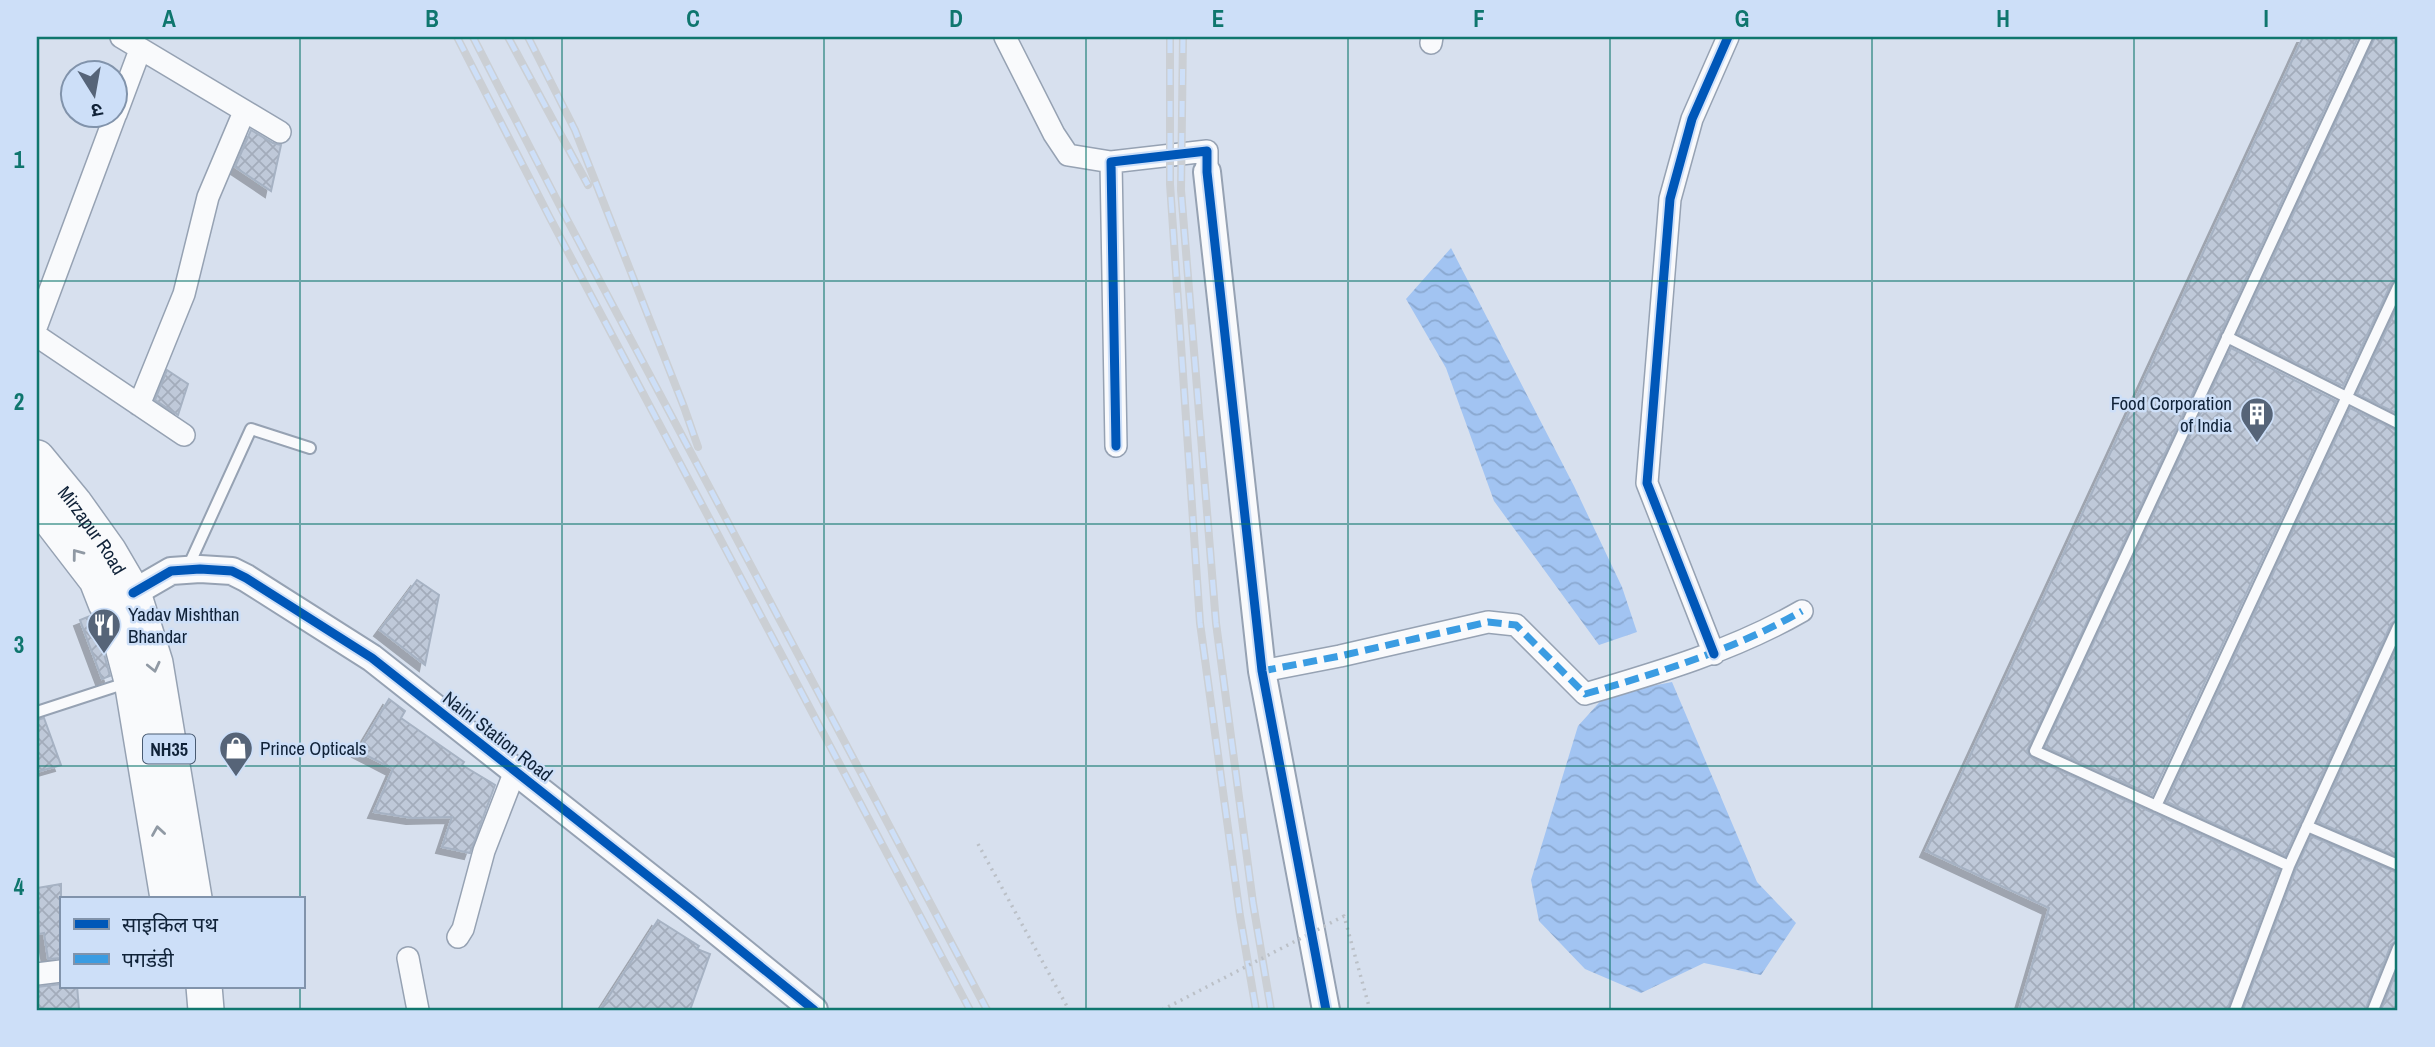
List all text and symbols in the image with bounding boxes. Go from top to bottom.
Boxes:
text: A [162,3,176,34]
text: B [425,3,439,34]
text: C [686,3,700,34]
text: D [949,3,963,34]
text: E [1212,3,1224,34]
text: F [1473,3,1485,34]
text: G [1735,3,1749,34]
text: H [1996,3,2010,34]
text: I [2263,3,2269,34]
north arrow [60,60,130,130]
text: उ [88,97,105,125]
text: 1 [14,144,25,175]
text: 2 [14,386,24,417]
place label: Food Corporation of India [2111,390,2232,438]
building icon: Food Corporation of India [2238,395,2276,444]
street label: Mirzapur Road [52,480,132,579]
one-way arrow [72,549,85,562]
place label: Yadav Mishthan Bhandar [128,601,239,649]
restaurant icon: Yadav Mishthan Bhandar [85,606,123,655]
text: 3 [14,629,24,660]
one-way arrow [146,661,161,673]
street label: Naini Station Road [438,685,558,787]
shop icon: Prince Opticals [217,729,255,778]
road number: NH35 [143,734,195,764]
place label: Prince Opticals [260,735,367,761]
one-way arrow [151,825,166,837]
text: 4 [14,871,25,902]
legend [60,897,304,988]
text: साइकिल पथ [122,910,218,939]
text: पगडंडी [122,945,174,974]

